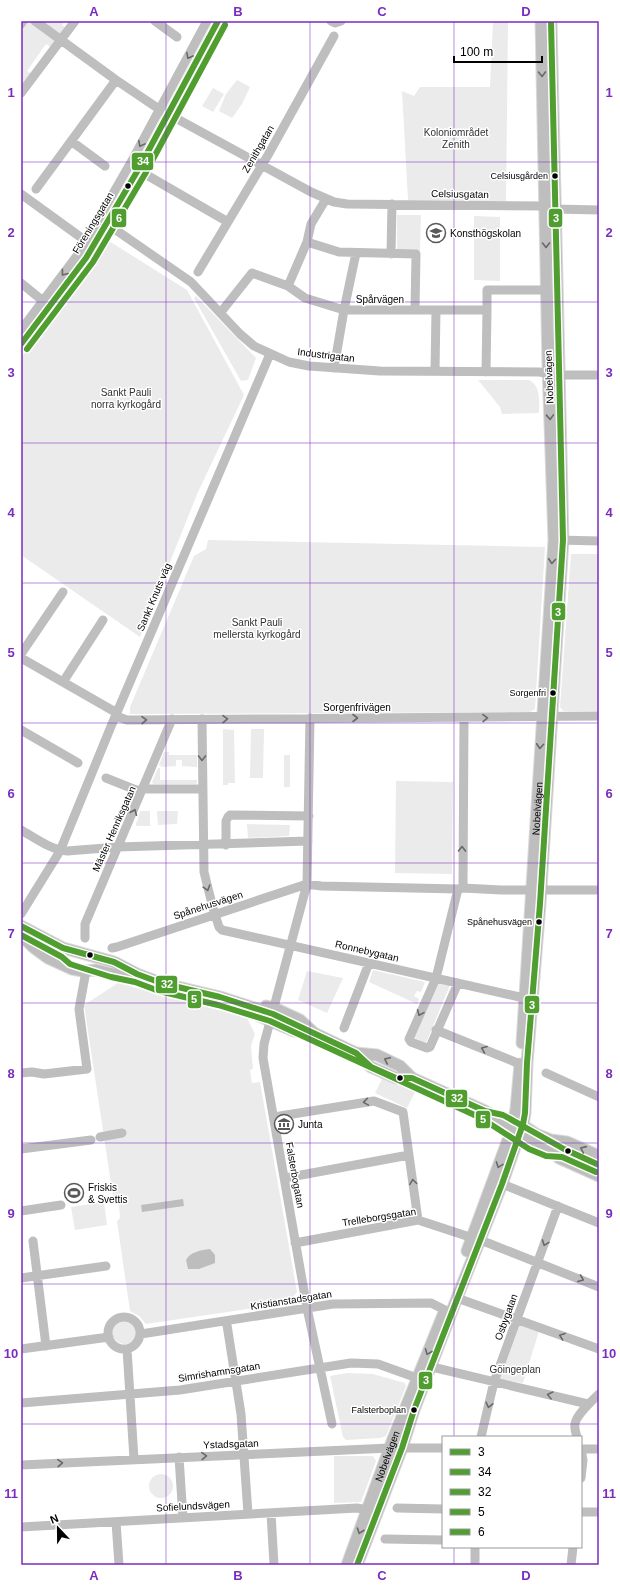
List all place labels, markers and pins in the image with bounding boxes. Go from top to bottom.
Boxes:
place label: Celsiusgården [490,171,548,181]
marker: Celsiusgården [550,171,560,181]
unlabelled marker [123,181,133,191]
school or university icon: Konsthögskolan [425,222,447,244]
place label: Konsthögskolan [450,228,521,239]
place label: Sorgenfri [509,688,546,698]
marker: Sorgenfri [548,688,558,698]
place label: Spånehusvägen [467,917,532,927]
marker: Spånehusvägen [534,917,544,927]
unlabelled marker [85,950,95,960]
unlabelled marker [395,1073,405,1083]
museum icon: Junta [273,1113,295,1135]
place label: Junta [298,1119,323,1130]
unlabelled marker [563,1146,573,1156]
sports icon: Friskis & Svettis [63,1182,85,1204]
place label: Friskis & Svettis [88,1182,127,1205]
place label: Falsterboplan [351,1405,406,1415]
marker: Falsterboplan [409,1405,419,1415]

